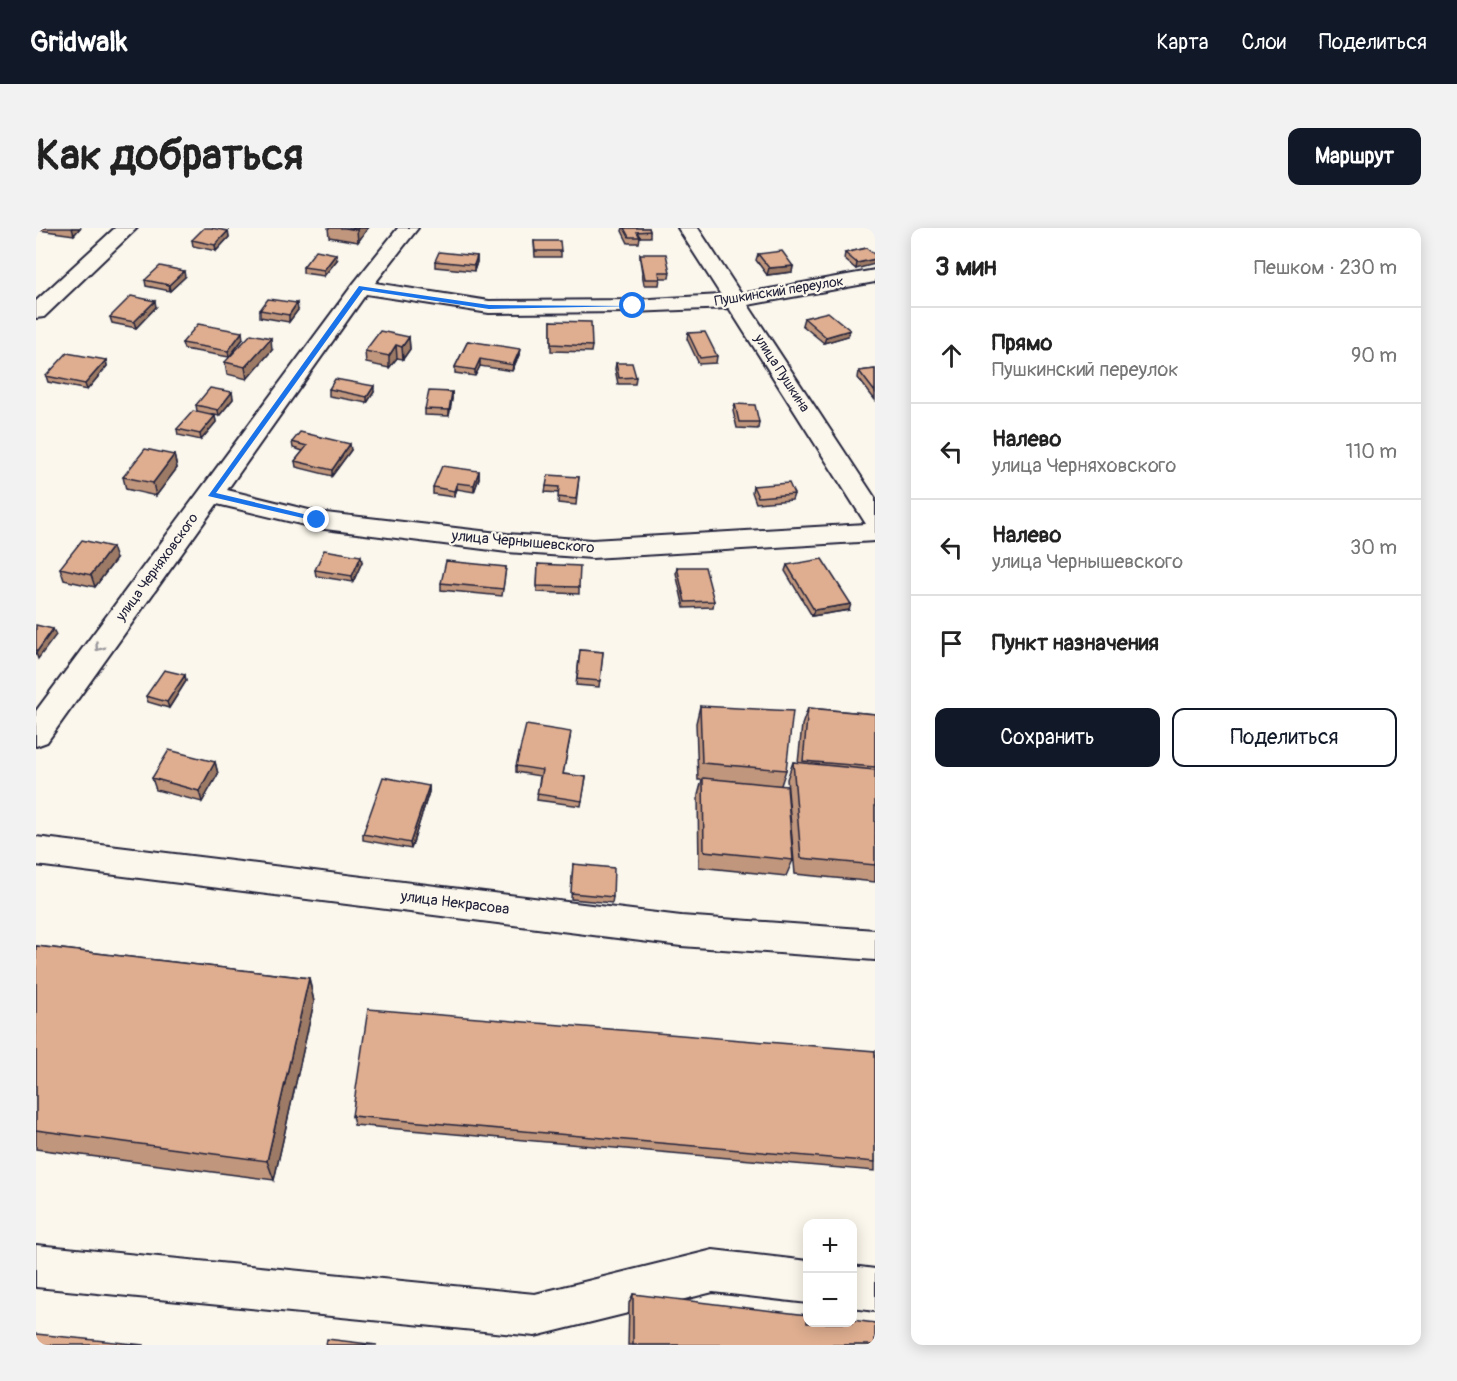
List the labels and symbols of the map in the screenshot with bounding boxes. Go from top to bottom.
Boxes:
street label: Пушкинский переулок [713,272,845,310]
route start [619,292,645,318]
street label: улица Пушкина [750,330,813,415]
route end [303,506,329,532]
street label: улица Черняховского [112,509,202,625]
street label: улица Чернышевского [450,526,595,558]
one-way arrow [96,641,107,652]
street label: улица Некрасова [399,887,510,919]

